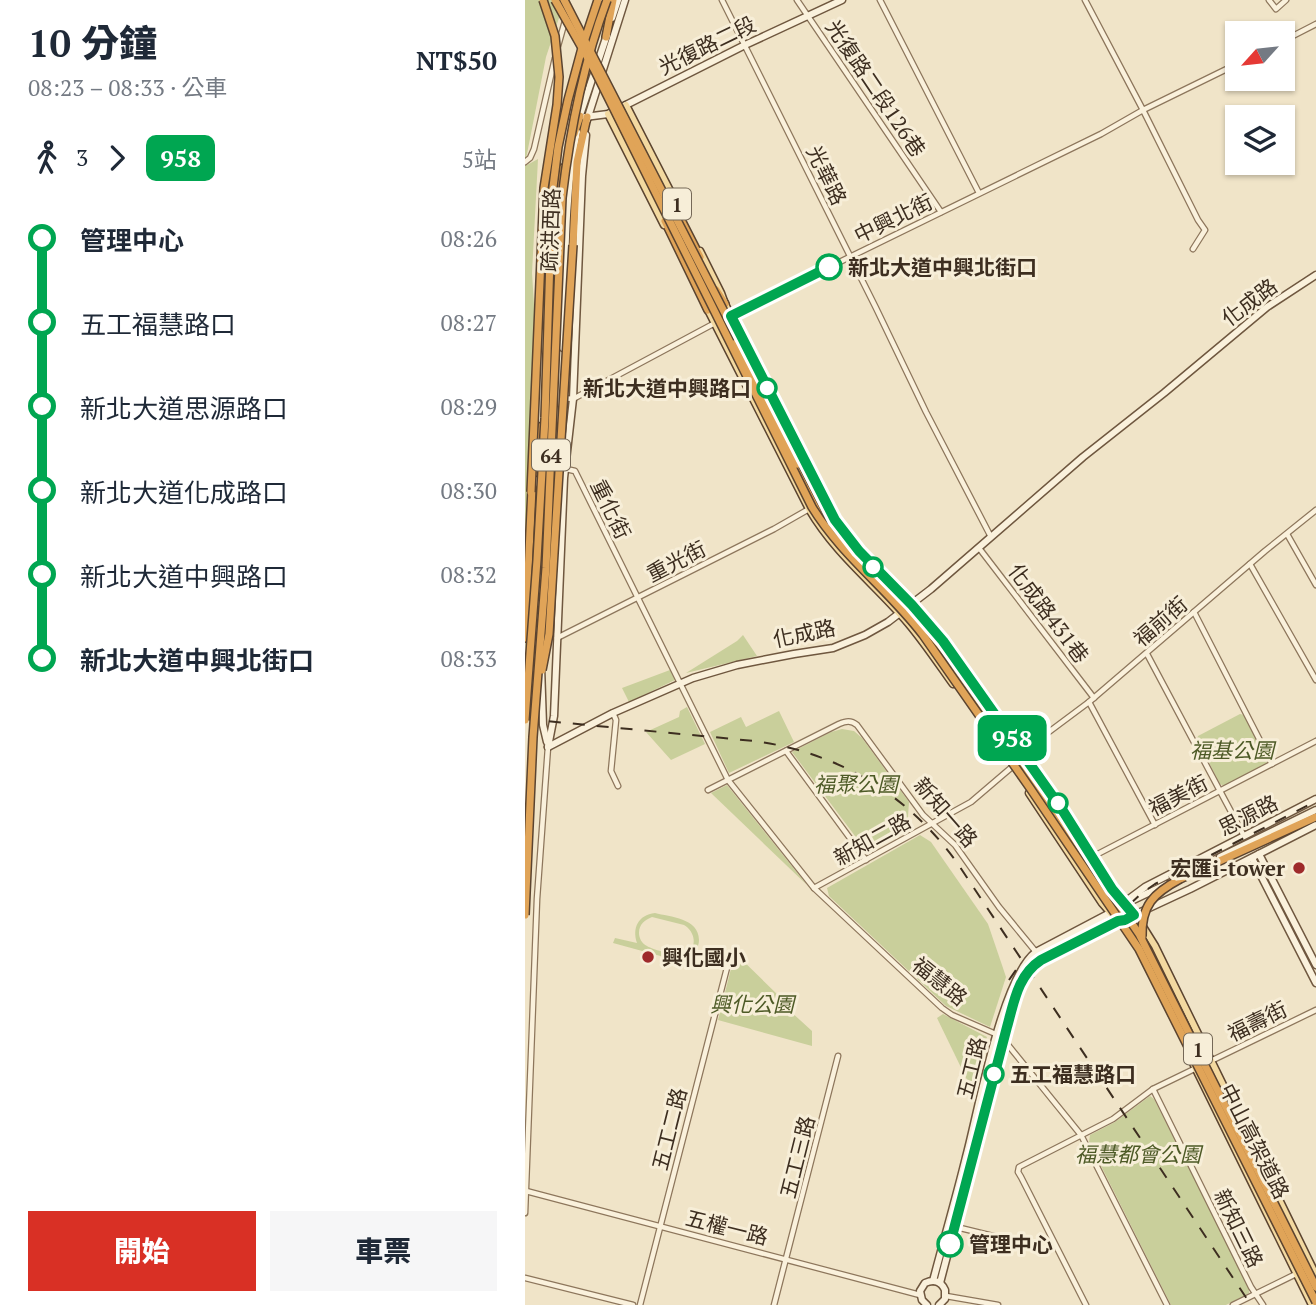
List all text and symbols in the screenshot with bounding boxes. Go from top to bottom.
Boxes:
street label: 光復路二段 [654,9,760,81]
street label: 光復路二段126巷 [820,14,932,162]
text: 10 分鐘 [28,18,157,68]
north arrow [1225,21,1295,91]
map controls [1225,21,1295,175]
text: NT$50 [416,43,497,77]
text: 08:23 – 08:33 · 公車 [28,72,228,103]
button: layers [1225,105,1295,175]
icon: walk [28,139,66,177]
icon: forward [98,139,136,177]
street label: 光華路 [801,141,853,209]
text: 3 [76,142,88,173]
text: 958 [160,142,201,174]
text: 5站 [462,144,497,175]
street label: 中興北街 [849,187,937,249]
street label: 疏洪西路 [535,188,565,272]
road number: 1 [663,188,691,220]
text: 管理中心 [80,223,184,257]
text: 08:26 [440,223,497,254]
place label: 新北大道中興北街口 [848,253,1037,281]
marker: 新北大道中興北街口 [816,254,842,280]
street label: 化成路 [1215,272,1283,332]
text: 五工福慧路口 [80,307,236,341]
text: 08:27 [440,307,497,338]
place label: 新北大道中興路口 [583,374,751,402]
marker: 新北大道中興路口 [757,378,777,398]
text: 新北大道思源路口 [80,391,288,425]
text: 08:29 [440,391,497,422]
road number: 64 [532,440,570,470]
text: 新北大道化成路口 [80,475,288,509]
text: 08:30 [440,475,497,506]
street label: 重化街 [585,475,637,543]
street label: 重光街 [642,534,710,588]
unlabelled marker [863,557,883,577]
street label: 化成路431巷 [1002,558,1096,668]
text: 新北大道中興路口 [80,559,288,593]
text: 08:32 [440,559,497,590]
street label: 福前街 [1127,590,1193,652]
street label: 化成路 [770,613,838,653]
text: 新北大道中興北街口 [80,643,314,677]
text: 08:33 [440,643,497,674]
line badge: 958 [972,715,1052,761]
text: 958 [992,722,1032,754]
park label: 福基公園 [1190,736,1277,764]
street label: 福美街 [1144,768,1212,822]
park label: 福聚公園 [814,770,901,798]
street label: 新知一路 [908,771,984,853]
street label: 思源路 [1214,788,1282,842]
unlabelled marker [1048,793,1068,813]
street label: 新知二路 [828,806,916,872]
place label: 宏匯i-tower [1170,854,1285,882]
marker: 宏匯i-tower [1291,860,1307,876]
place label: 興化國小 [662,943,746,971]
marker: 興化國小 [640,949,656,965]
street label: 福慧路 [907,950,973,1012]
park label: 興化公園 [710,990,797,1018]
street label: 福壽街 [1223,995,1291,1047]
street label: 五工路 [950,1034,992,1102]
road number: 1 [1184,1034,1212,1064]
place label: 五工福慧路口 [1010,1060,1136,1088]
marker: 五工福慧路口 [984,1064,1004,1084]
street label: 中山高架道路 [1214,1079,1296,1203]
street label: 五工二路 [645,1085,693,1173]
street label: 五工三路 [773,1113,821,1201]
park label: 福慧都會公園 [1075,1140,1204,1168]
street label: 新知三路 [1208,1184,1270,1272]
street label: 五權一路 [683,1203,771,1251]
button: 開始 [28,1211,256,1291]
button: 車票 [270,1211,497,1291]
place label: 管理中心 [969,1230,1053,1258]
marker: 管理中心 [937,1231,963,1257]

